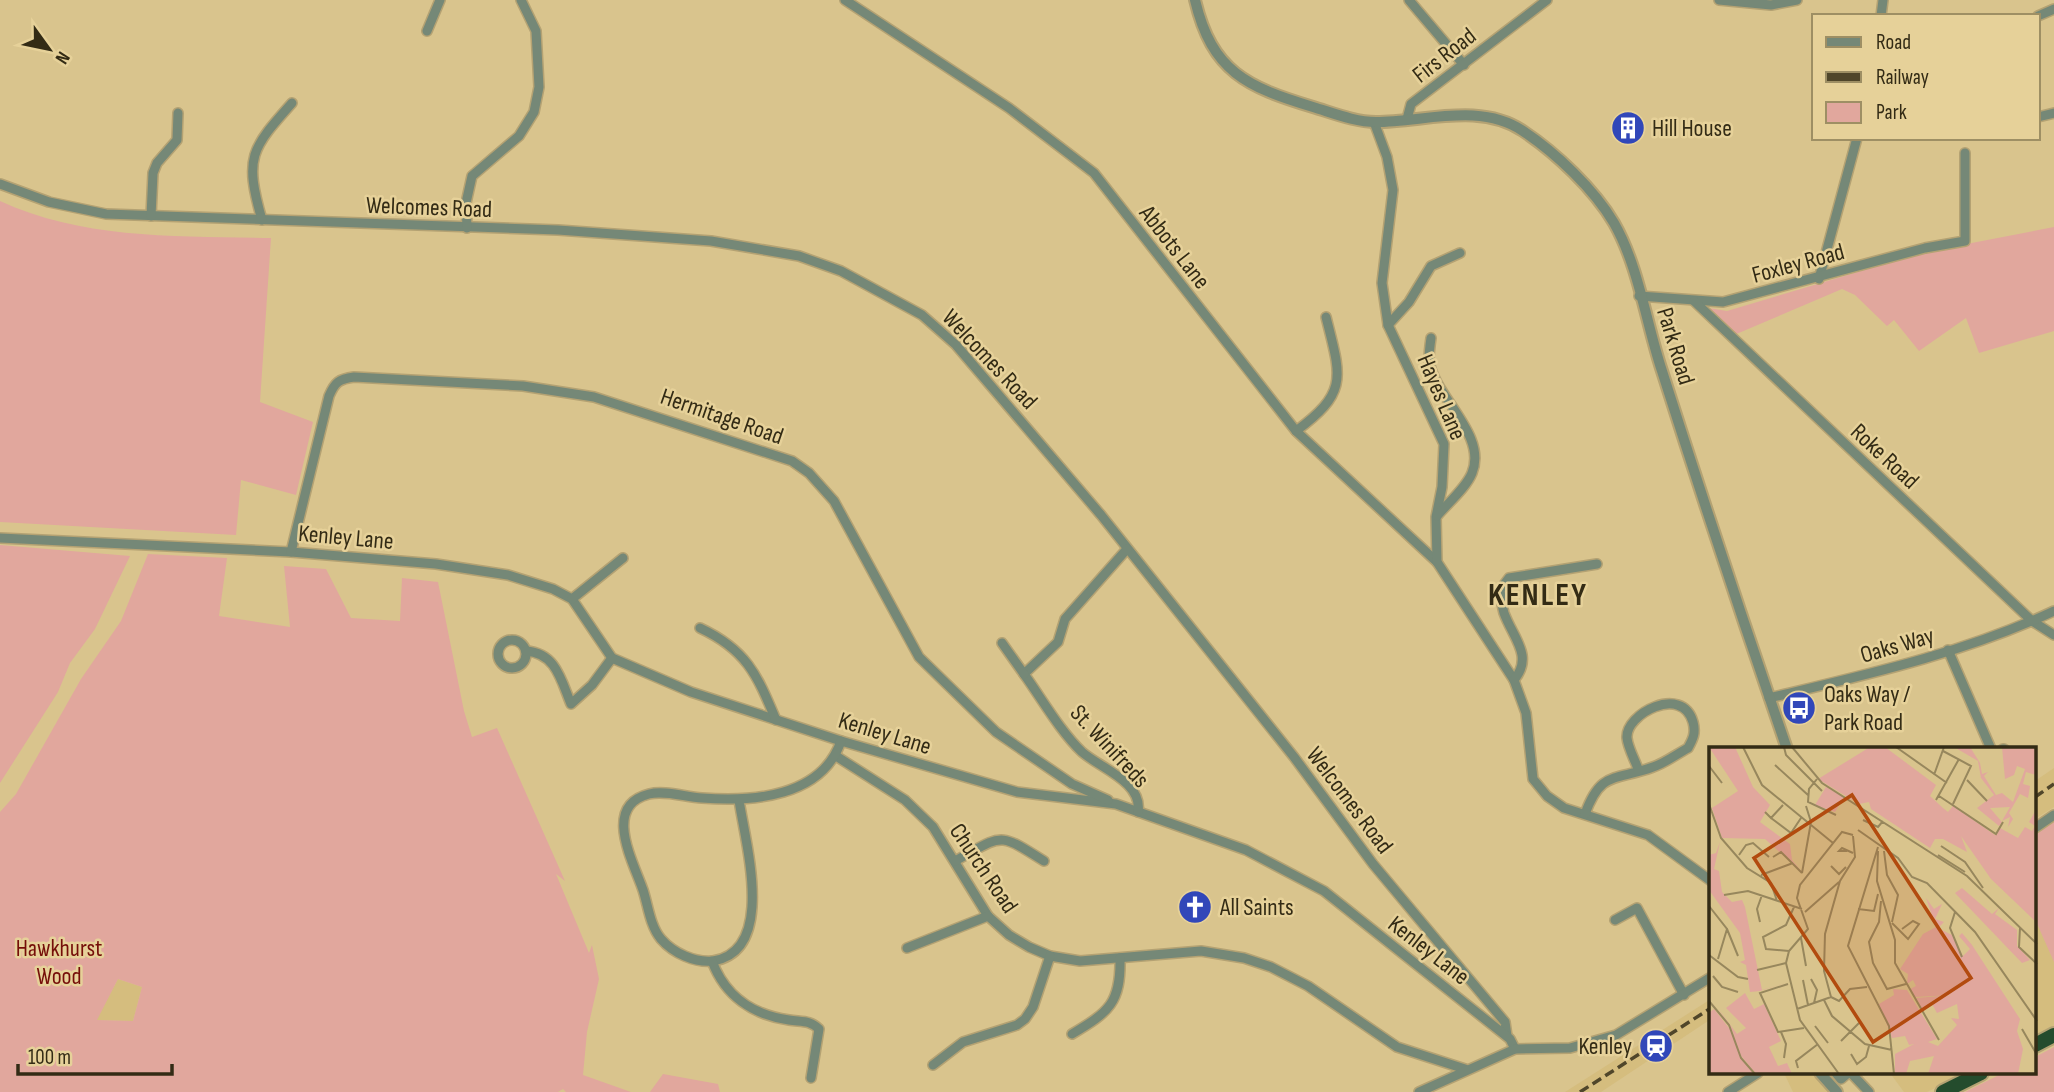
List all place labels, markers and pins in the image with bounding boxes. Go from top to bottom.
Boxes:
building icon: Hill House [1609,109,1647,147]
place label: Hill House [1652,114,1732,143]
place label: Oaks Way / Park Road [1824,680,1910,737]
bus stop icon: Oaks Way / Park Road [1780,689,1818,727]
church icon: All Saints [1176,888,1214,926]
place label: All Saints [1219,893,1294,922]
station icon: Kenley [1637,1027,1675,1065]
place label: Kenley [1578,1032,1632,1061]

